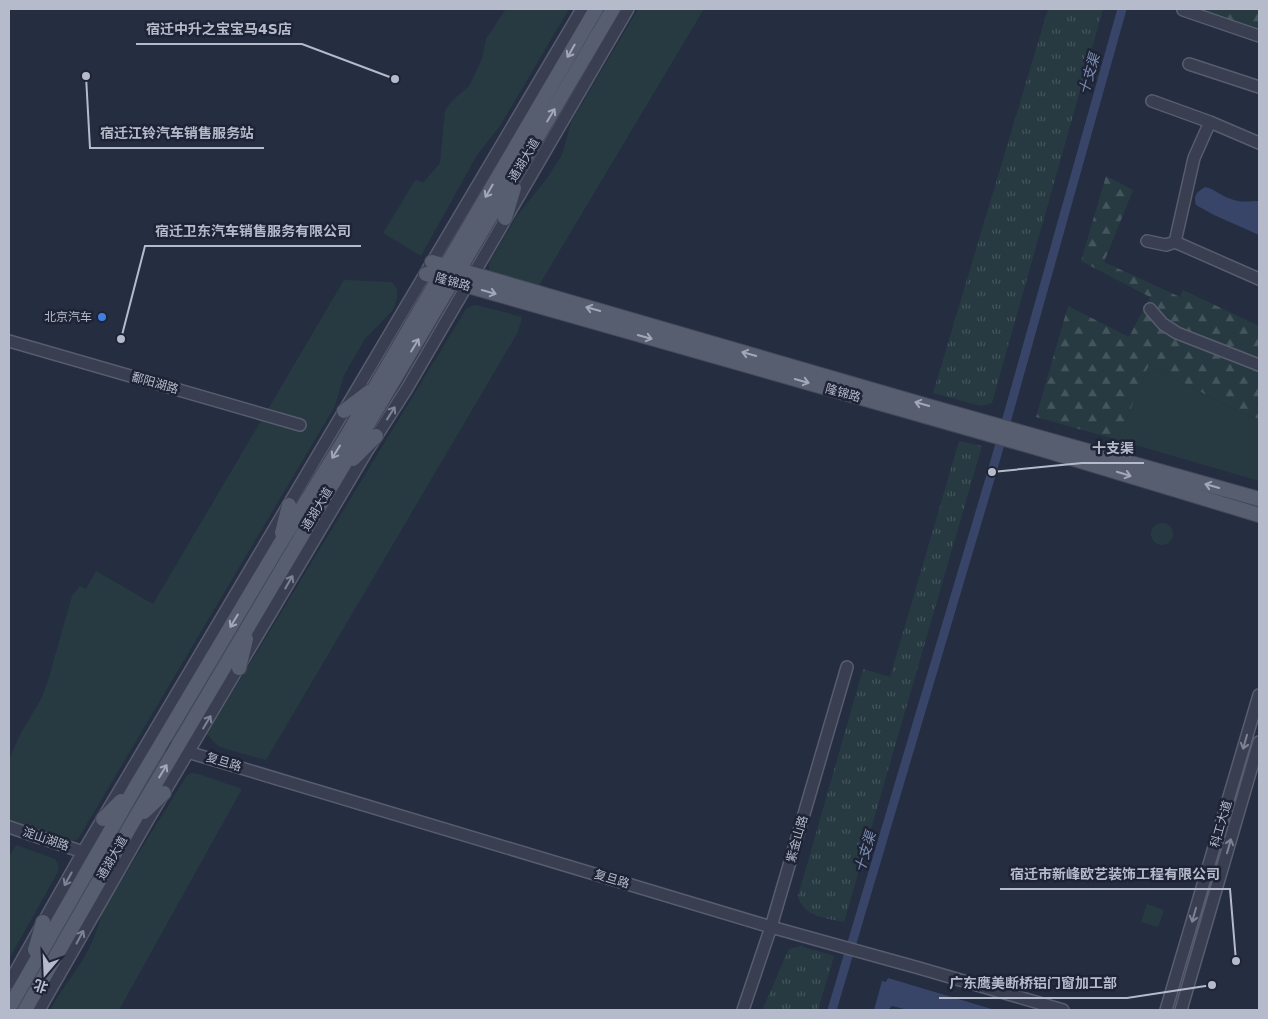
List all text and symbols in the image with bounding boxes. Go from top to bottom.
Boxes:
callout: 宿迁中升之宝宝马4S店 [136,15,302,44]
text: 宿迁中升之宝宝马4S店 [146,21,292,37]
one-way arrow [566,43,576,58]
water label: 十支渠 [1076,50,1103,96]
one-way arrow [546,107,556,122]
callout: 宿迁江铃汽车销售服务站 [90,119,264,148]
text: 宿迁江铃汽车销售服务站 [100,125,254,141]
street label: 通湖大道 [506,136,542,184]
one-way arrow [483,183,493,198]
callout: 宿迁卫东汽车销售服务有限公司 [145,217,361,246]
text: 宿迁卫东汽车销售服务有限公司 [155,223,351,239]
street label: 隆锦路 [434,270,472,294]
one-way arrow [481,288,497,298]
one-way arrow [585,303,601,313]
place label: 北京汽车 [44,310,92,324]
marker: 北京汽车 [96,311,108,323]
one-way arrow [637,332,653,342]
one-way arrow [410,338,420,353]
one-way arrow [741,348,757,358]
street label: 鄱阳湖路 [130,370,180,396]
one-way arrow [793,377,809,386]
street label: 隆锦路 [824,381,862,405]
one-way arrow [914,398,930,408]
one-way arrow [386,406,396,420]
callout: 十支渠 [1082,434,1144,463]
text: 十支渠 [1092,440,1134,456]
one-way arrow [331,445,341,459]
one-way arrow [1116,470,1132,479]
one-way arrow [1205,481,1221,491]
street label: 通湖大道 [299,485,335,533]
one-way arrow [285,575,295,589]
one-way arrow [229,614,239,628]
one-way arrow [202,715,212,729]
one-way arrow [1240,734,1250,750]
street label: 复旦路 [205,750,243,774]
one-way arrow [158,764,168,779]
street label: 科工大道 [1208,799,1234,849]
street label: 紫金山路 [784,814,810,864]
street label: 淀山湖路 [21,825,71,853]
water label: 十支渠 [851,828,879,874]
street label: 通湖大道 [94,834,130,882]
one-way arrow [1224,838,1234,854]
callout: 宿迁市新峰欧艺装饰工程有限公司 [1000,860,1230,889]
text: 宿迁市新峰欧艺装饰工程有限公司 [1010,866,1220,882]
street label: 复旦路 [593,867,631,891]
one-way arrow [62,872,72,886]
one-way arrow [1189,906,1199,922]
one-way arrow [75,930,85,945]
north arrow [20,949,70,999]
callout: 广东鹰美断桥铝门窗加工部 [939,969,1127,998]
text: 广东鹰美断桥铝门窗加工部 [949,975,1117,991]
text: 北 [32,976,50,996]

